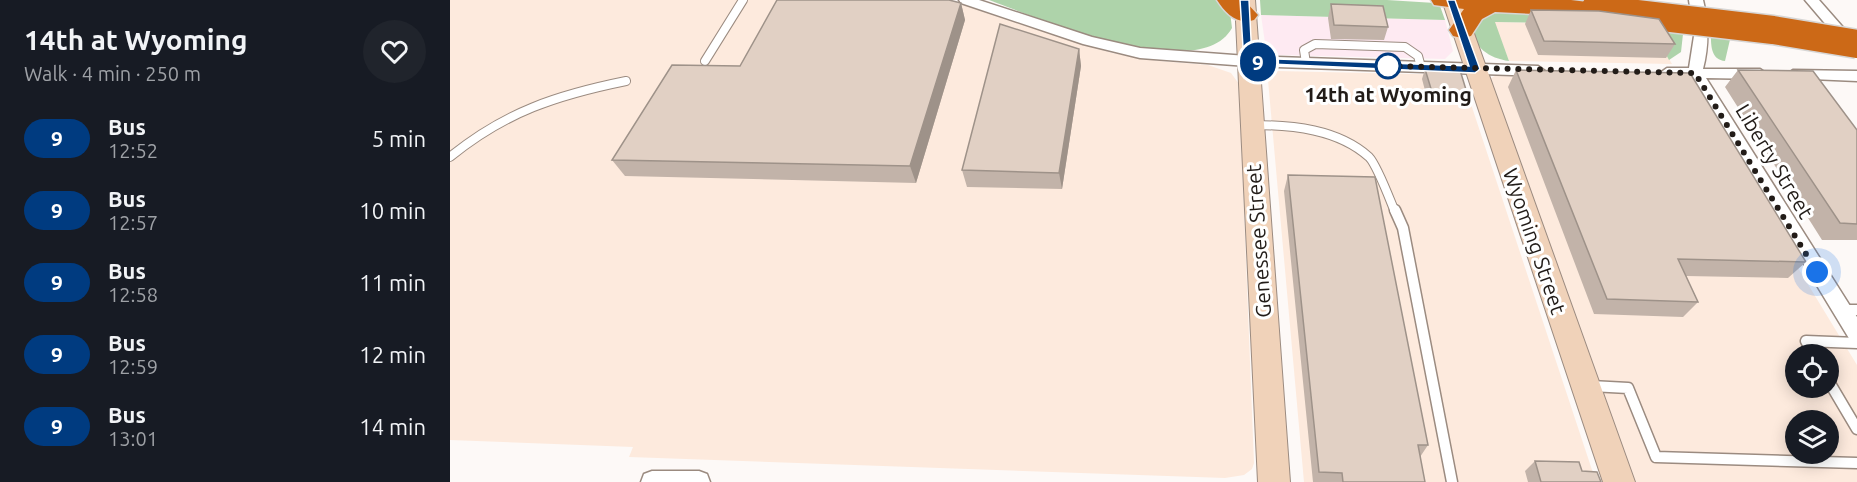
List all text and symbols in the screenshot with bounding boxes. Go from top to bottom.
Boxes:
button: heart [363,20,426,83]
text: 14th at Wyoming [24,24,247,55]
line badge: 9 [1238,42,1278,82]
text: 9 [1252,50,1264,74]
marker: 14th at Wyoming [1375,53,1401,79]
text: Walk · 4 min · 250 m [24,62,201,85]
place label: 14th at Wyoming [1304,82,1472,106]
street label: Liberty Street [1731,99,1819,223]
text: Bus [108,114,146,139]
text: 9 [51,126,63,150]
text: 5 min [372,126,426,151]
text: 12:52 [108,139,158,162]
street label: Genessee Street [1241,163,1275,319]
street label: Wyoming Street [1499,165,1571,317]
text: Bus [108,186,146,211]
text: 9 [51,198,63,222]
text: 10 min [359,198,426,223]
text: 12:57 [108,211,158,234]
your location [1802,257,1832,287]
text: Bus [108,258,146,283]
text: 9 [51,270,63,294]
text: 11 min [359,270,426,295]
text: 12:58 [108,283,158,306]
text: Bus [108,330,146,355]
text: 9 [51,342,63,366]
text: 12 min [359,342,426,367]
map controls [1785,344,1839,464]
button: locate [1785,344,1839,398]
text: 12:59 [108,355,158,378]
text: Bus [108,402,146,427]
button: layers [1785,410,1839,464]
text: 9 [51,414,63,438]
text: 14 min [359,414,426,439]
text: 13:01 [108,427,158,450]

